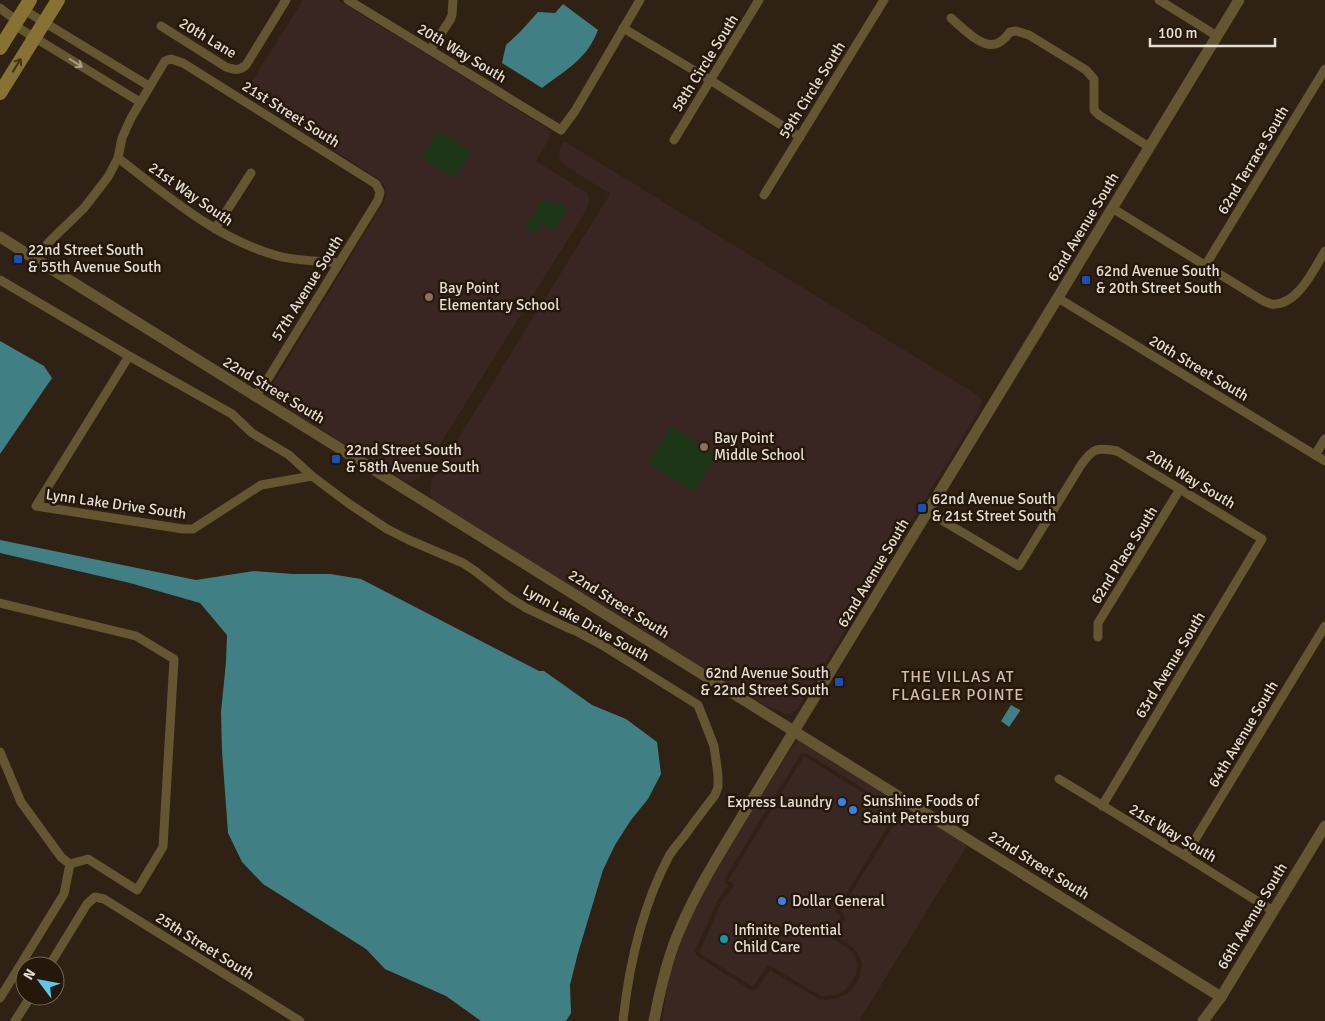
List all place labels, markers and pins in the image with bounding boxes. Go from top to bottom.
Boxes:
place label: 22nd Street South & 55th Avenue South [28,241,162,276]
marker: 22nd Street South & 55th Avenue South [12,253,24,265]
place label: 62nd Avenue South & 20th Street South [1096,262,1222,297]
marker: 62nd Avenue South & 20th Street South [1080,274,1092,286]
place label: Bay Point Elementary School [439,279,560,314]
marker: Bay Point Elementary School [423,291,435,303]
place label: Bay Point Middle School [714,429,805,464]
place label: 22nd Street South & 58th Avenue South [346,441,480,476]
marker: Bay Point Middle School [698,441,710,453]
marker: 22nd Street South & 58th Avenue South [330,453,342,465]
place label: 62nd Avenue South & 21st Street South [932,490,1056,525]
marker: 62nd Avenue South & 21st Street South [916,502,928,514]
place label: 62nd Avenue South & 22nd Street South [701,664,829,699]
marker: 62nd Avenue South & 22nd Street South [833,676,845,688]
place label: Sunshine Foods of Saint Petersburg [863,792,980,827]
place label: Express Laundry [727,793,832,811]
marker: Express Laundry [836,796,848,808]
marker: Sunshine Foods of Saint Petersburg [847,804,859,816]
place label: Dollar General [792,892,885,910]
marker: Dollar General [776,895,788,907]
place label: Infinite Potential Child Care [734,921,841,956]
marker: Infinite Potential Child Care [718,933,730,945]

